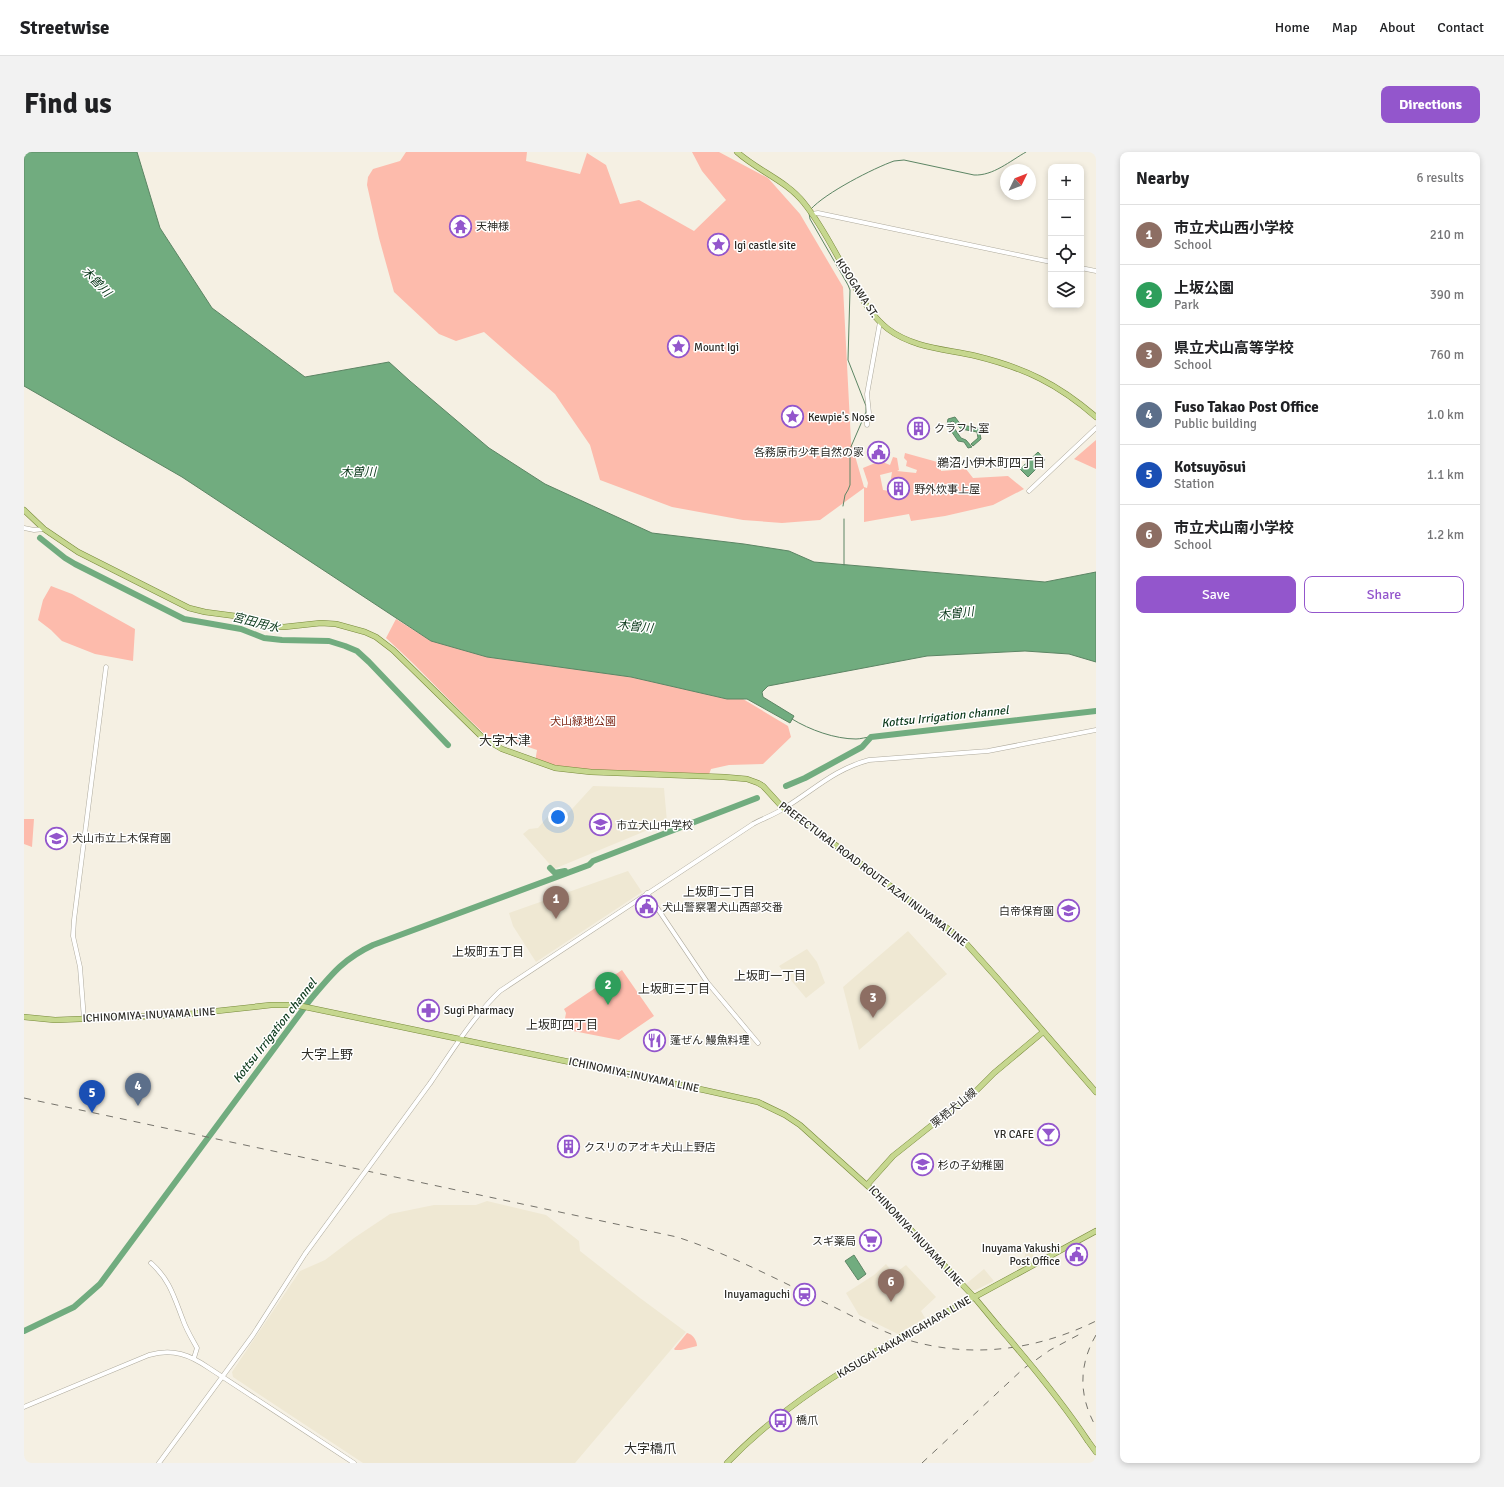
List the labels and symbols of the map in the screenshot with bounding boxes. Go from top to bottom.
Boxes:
north arrow [1000,164,1036,200]
temple icon: 天神様 [448,213,474,239]
place label: 天神様 [476,220,509,233]
place icon: Igi castle site [706,232,732,258]
place label: Igi castle site [734,239,796,252]
street label: KISOGAWA ST. [833,256,881,320]
water label: 木曽川 [78,264,115,302]
place icon: Mount Igi [666,334,692,360]
place label: Mount Igi [694,341,739,354]
place icon: Kewpie's Nose [780,404,806,430]
place label: Kewpie's Nose [808,411,875,424]
building icon: クラフト室 [906,415,932,441]
place label: クラフト室 [934,422,989,435]
public building icon: 各務原市少年自然の家 [866,439,892,465]
place label: 各務原市少年自然の家 [754,446,864,459]
district label: 鵜沼小伊木町四丁目 [937,456,1045,471]
water label: 木曽川 [340,465,378,480]
building icon: 野外炊事上屋 [885,476,911,502]
place label: 野外炊事上屋 [914,483,980,496]
water label: 木曽川 [937,604,977,623]
water label: 宮田用水 [231,610,283,637]
water label: 木曽川 [616,618,656,637]
water label: Kottsu Irrigation channel [881,703,1011,731]
park label: 犬山緑地公園 [550,715,616,728]
district label: 大字木津 [479,733,531,749]
street label: PREFECTURAL ROAD ROUTE AZAI INUYAMA LINE [776,799,970,949]
your location [548,807,568,827]
school or university icon: 市立犬山中学校 [587,812,613,838]
place label: 市立犬山中学校 [616,819,693,832]
school or university icon: 犬山市立上木保育園 [43,825,69,851]
place label: 犬山市立上木保育園 [72,832,171,845]
district label: 上坂町二丁目 [683,885,755,900]
pin: 1 [543,886,569,919]
public building icon: 犬山警察署犬山西部交番 [634,894,660,920]
school or university icon: 白帝保育園 [1056,898,1082,924]
place label: 犬山警察署犬山西部交番 [662,901,783,914]
place label: 白帝保育園 [999,905,1054,918]
district label: 上坂町五丁目 [452,945,524,960]
district label: 上坂町一丁目 [734,969,806,984]
pin: 2 [595,972,621,1005]
water label: Kottsu Irrigation channel [230,975,321,1086]
district label: 上坂町三丁目 [638,982,710,997]
pin: 3 [860,985,886,1018]
pharmacy icon: Sugi Pharmacy [416,997,442,1023]
place label: Sugi Pharmacy [444,1004,515,1017]
street label: ICHINOMIYA-INUYAMA LINE [82,1005,216,1025]
district label: 上坂町四丁目 [526,1018,598,1033]
restaurant icon: 蓬ぜん 鰻魚料理 [641,1027,667,1053]
place label: 蓬ぜん 鰻魚料理 [670,1034,749,1047]
district label: 大字上野 [301,1047,353,1063]
street label: ICHINOMIYA-INUYAMA LINE [567,1055,701,1095]
pin: 4 [125,1073,151,1106]
pin: 5 [79,1080,105,1113]
street label: 栗栖犬山線 [929,1086,979,1130]
bar icon: YR CAFE [1036,1121,1062,1147]
place label: YR CAFE [994,1128,1034,1141]
building icon: クスリのアオキ犬山上野店 [555,1134,581,1160]
place label: クスリのアオキ犬山上野店 [584,1141,716,1154]
school or university icon: 杉の子幼稚園 [909,1152,935,1178]
place label: 杉の子幼稚園 [938,1159,1004,1172]
street label: ICHINOMIYA-INUYAMA LINE [866,1183,966,1289]
supermarket icon: スギ薬局 [858,1228,884,1254]
place label: スギ薬局 [812,1235,856,1248]
public building icon: Inuyama Yakushi Post Office [1063,1241,1089,1267]
place label: Inuyama Yakushi Post Office [982,1242,1060,1268]
pin: 6 [878,1269,904,1302]
station icon: Inuyamaguchi [792,1281,818,1307]
place label: Inuyamaguchi [724,1288,790,1301]
street label: KASUGAI-KAKAMIGAHARA LINE [835,1293,973,1381]
bus stop icon: 橋爪 [768,1407,794,1433]
place label: 橋爪 [796,1414,818,1427]
district label: 大字橋爪 [624,1441,676,1457]

